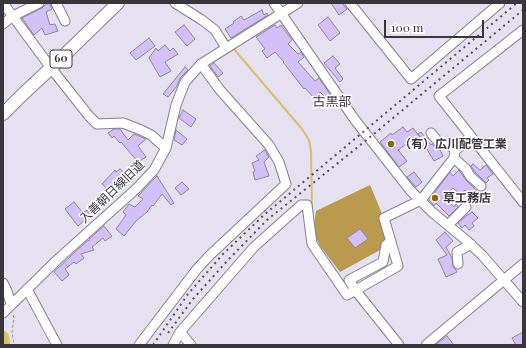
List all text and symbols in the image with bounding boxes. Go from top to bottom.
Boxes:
scale bar [386,12,486,38]
text: 100 m [391,19,423,35]
road number: 60 [50,50,72,68]
district label: 古黒部 [313,94,351,110]
place label: （有）広川配管工業 [399,137,507,151]
marker: （有）広川配管工業 [386,139,396,149]
street label: 入善朝日線旧道 [77,158,147,226]
place label: 草工務店 [443,191,491,205]
marker: 草工務店 [430,193,440,203]

